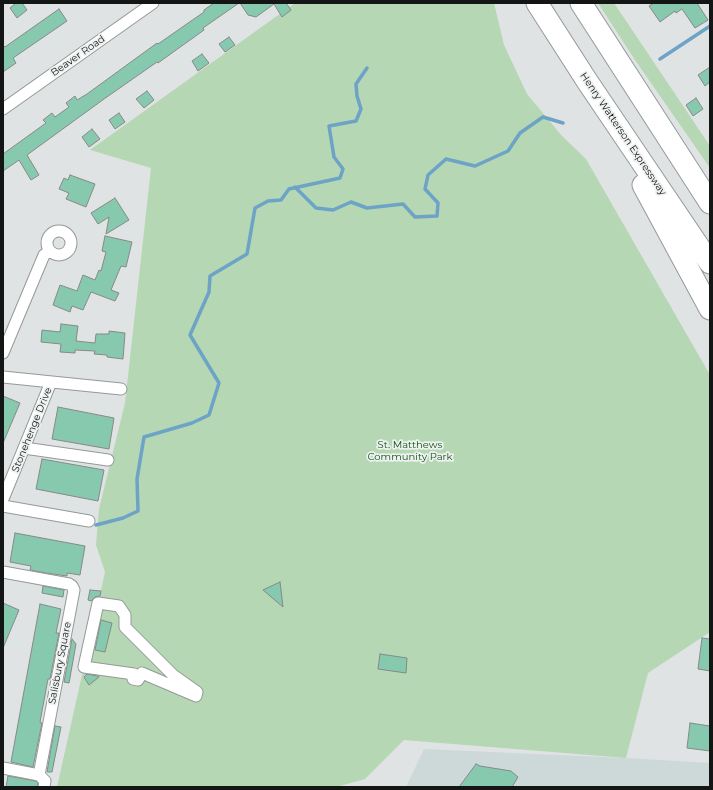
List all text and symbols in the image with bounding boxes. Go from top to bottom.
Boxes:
street label: Beaver Road [49,33,107,79]
street label: Henry Watterson Expressway [577,70,669,198]
street label: Stonehenge Drive [10,386,54,474]
park label: St. Matthews Community Park [367,439,453,462]
street label: Salisbury Square [46,621,74,705]

